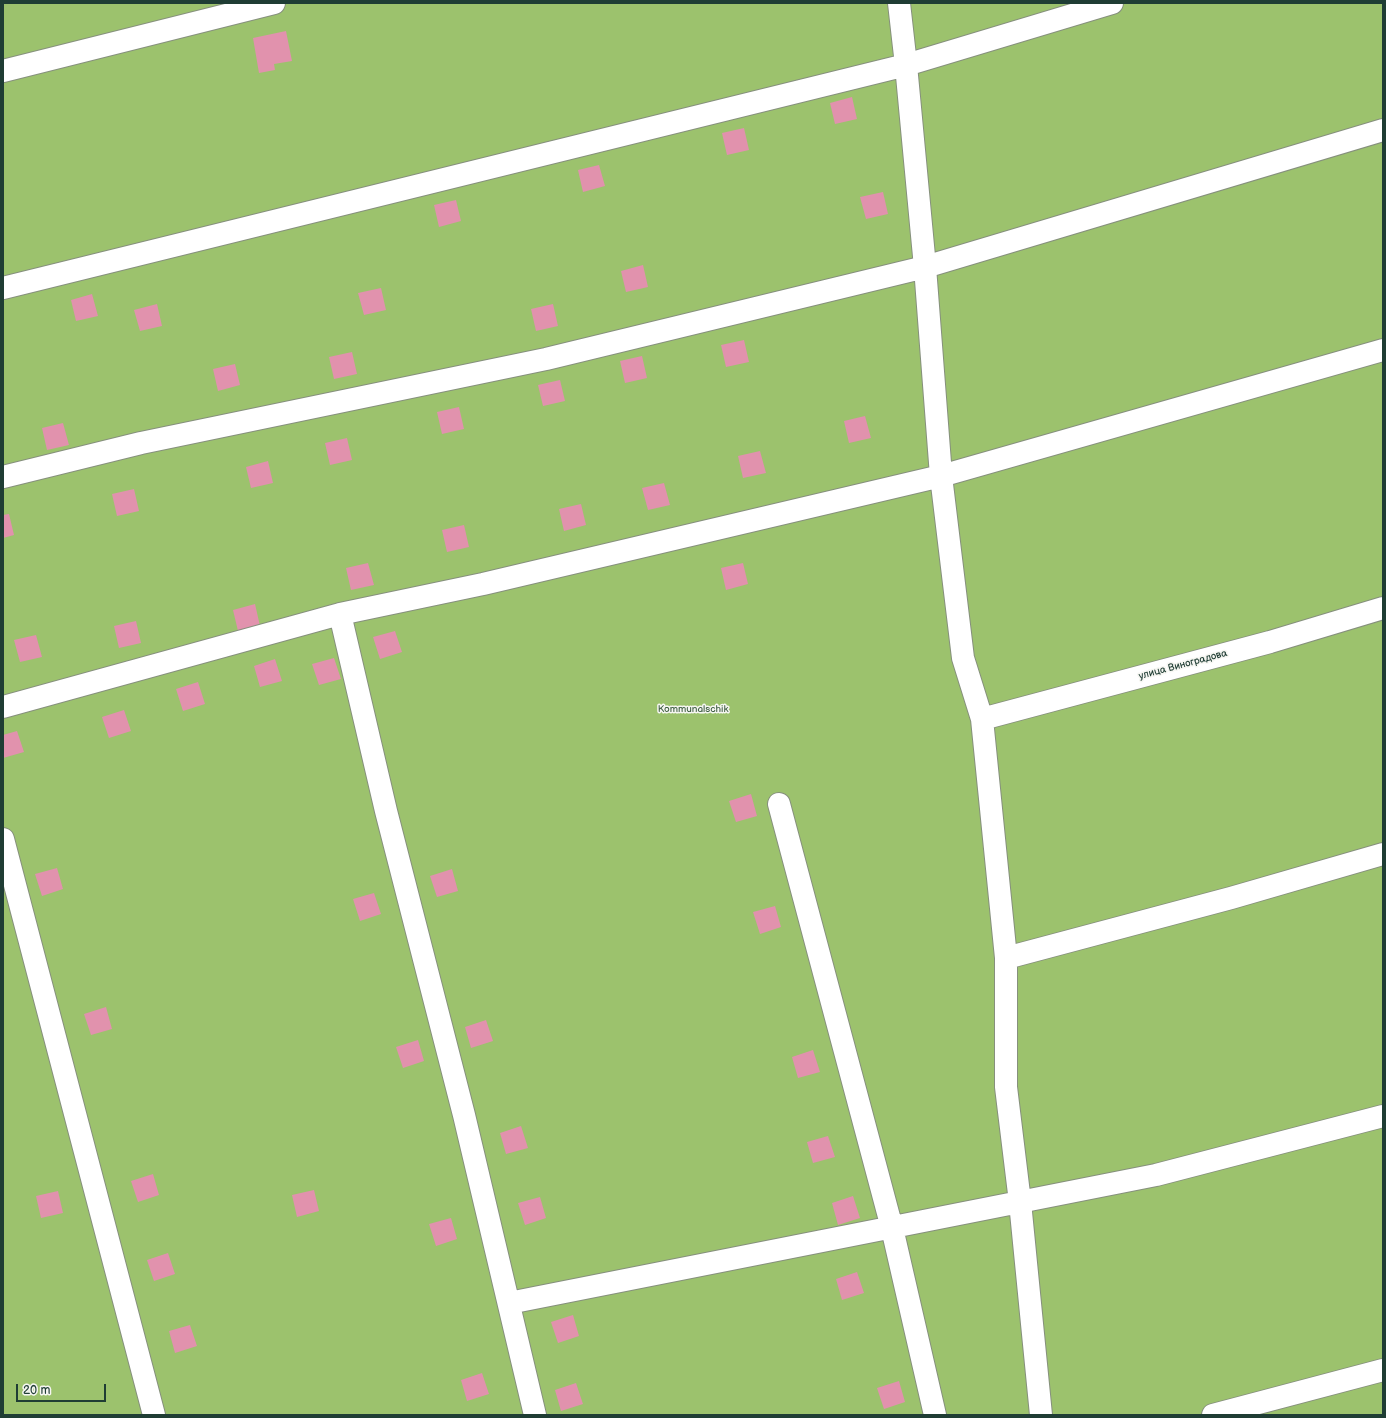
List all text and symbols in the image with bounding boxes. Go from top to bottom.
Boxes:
street label: улица Виноградова [1137,647,1229,683]
park label: Kommunalschik [658,703,728,715]
scale bar [18,1376,108,1402]
text: 20 m [23,1383,50,1398]

